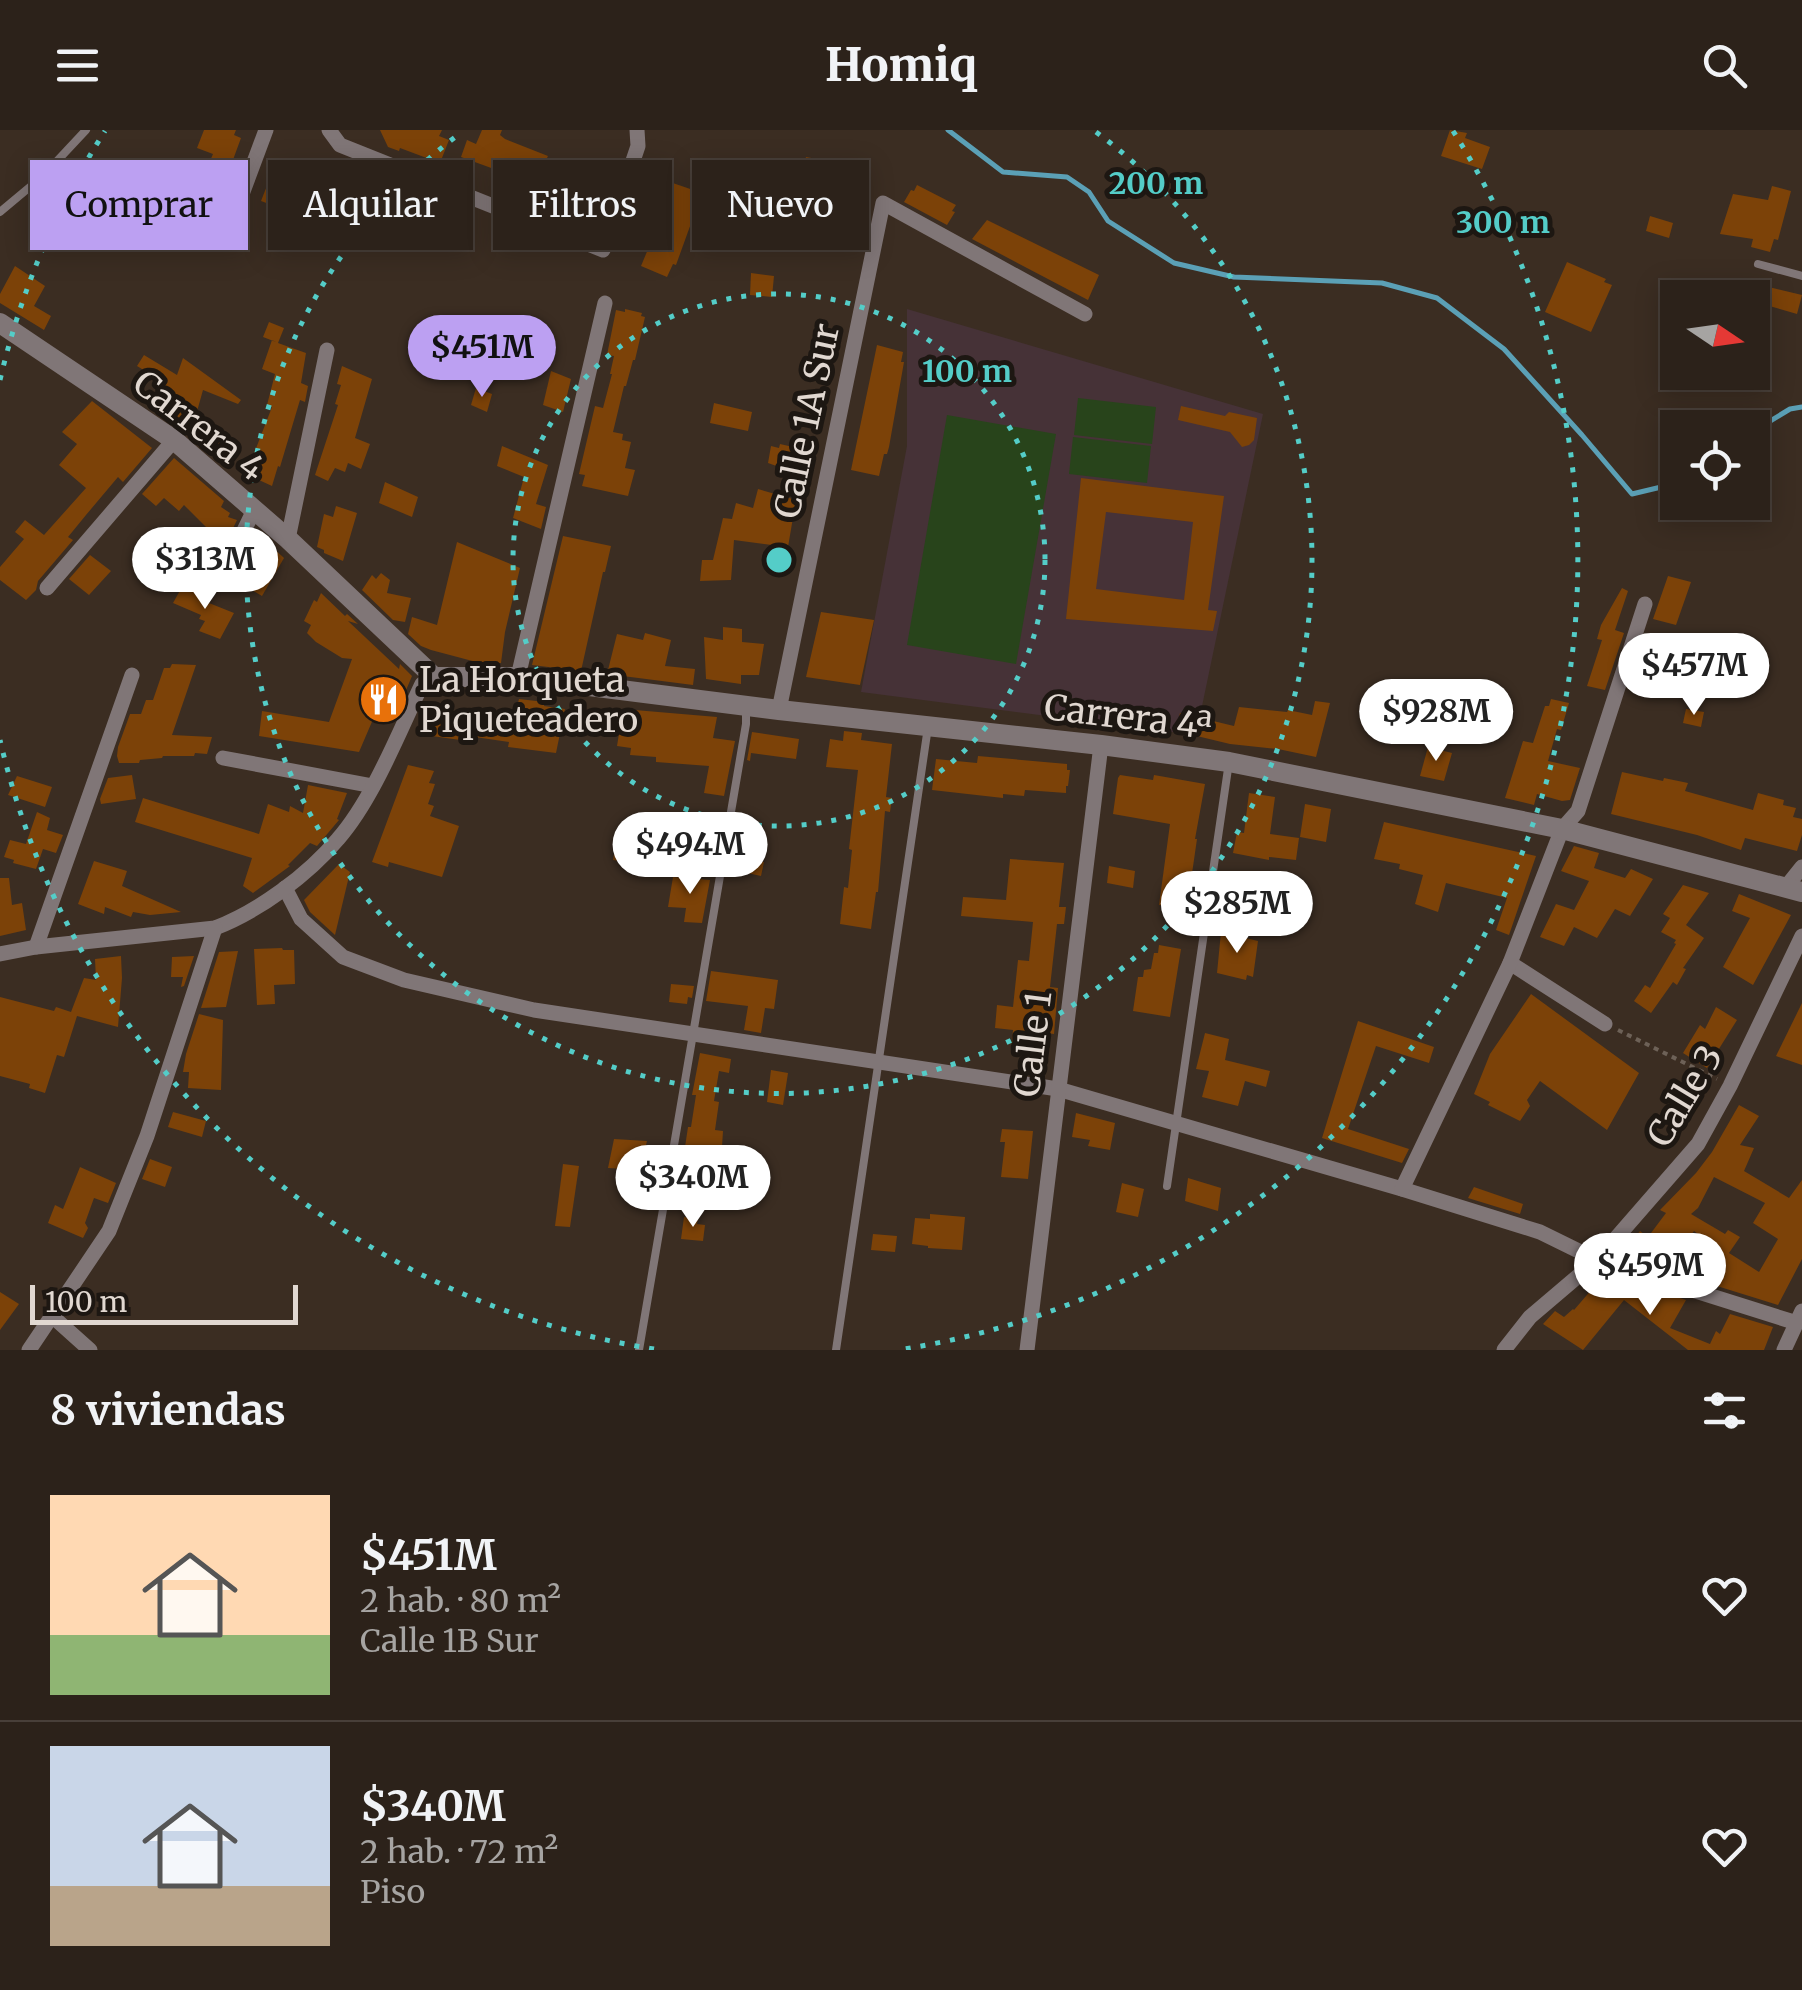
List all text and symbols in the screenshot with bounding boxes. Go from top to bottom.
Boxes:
text: Homiq [825,37,977,93]
icon: menu [50,38,105,93]
icon: search [1697,38,1752,93]
chip: Comprar [30,160,248,250]
chip: Alquilar [268,160,473,250]
chip: Filtros [493,160,672,250]
chip: Nuevo [692,160,869,250]
text: 200 m [1109,164,1203,202]
text: 300 m [1456,203,1550,241]
north arrow [1660,280,1770,390]
map controls [1660,280,1770,520]
pin: $451M [412,315,552,400]
street label: Calle 1A Sur [765,320,849,522]
text: $451M [430,327,534,367]
text: 100 m [922,352,1012,390]
street label: Carrera 4 [124,361,274,491]
button: locate [1660,410,1770,520]
pin: $313M [135,527,275,612]
text: $313M [154,539,256,579]
centre of rings [761,542,797,578]
pin: $457M [1624,633,1764,718]
text: $457M [1640,645,1748,685]
place label: La Horqueta Piqueteadero [419,658,638,742]
restaurant icon: La Horqueta Piqueteadero [358,674,410,726]
pin: $928M [1366,679,1506,764]
street label: Carrera 4ª [1042,685,1214,749]
text: $928M [1381,691,1491,731]
pin: $494M [620,812,760,897]
text: $494M [635,824,745,864]
pin: $285M [1167,871,1307,956]
text: $285M [1183,883,1291,923]
street label: Calle 1 [1005,989,1061,1099]
street label: Calle 3 [1638,1037,1732,1155]
pin: $340M [623,1145,763,1230]
text: $340M [637,1157,749,1197]
pin: $459M [1580,1233,1720,1318]
text: $459M [1596,1245,1704,1285]
scale bar [30,1280,298,1324]
text: 100 m [45,1284,127,1320]
icon: filters [1697,1383,1752,1438]
text: 8 viviendas [50,1384,286,1436]
text: $451M [360,1529,497,1581]
icon: home [130,1535,250,1655]
icon: heart [1697,1568,1752,1623]
text: 2 hab. · 80 m² [360,1581,561,1621]
text: Calle 1B Sur [360,1621,539,1661]
text: $340M [360,1780,506,1832]
icon: home [130,1786,250,1906]
icon: heart [1697,1819,1752,1874]
text: 2 hab. · 72 m² [360,1832,558,1872]
text: Piso [360,1872,425,1912]

